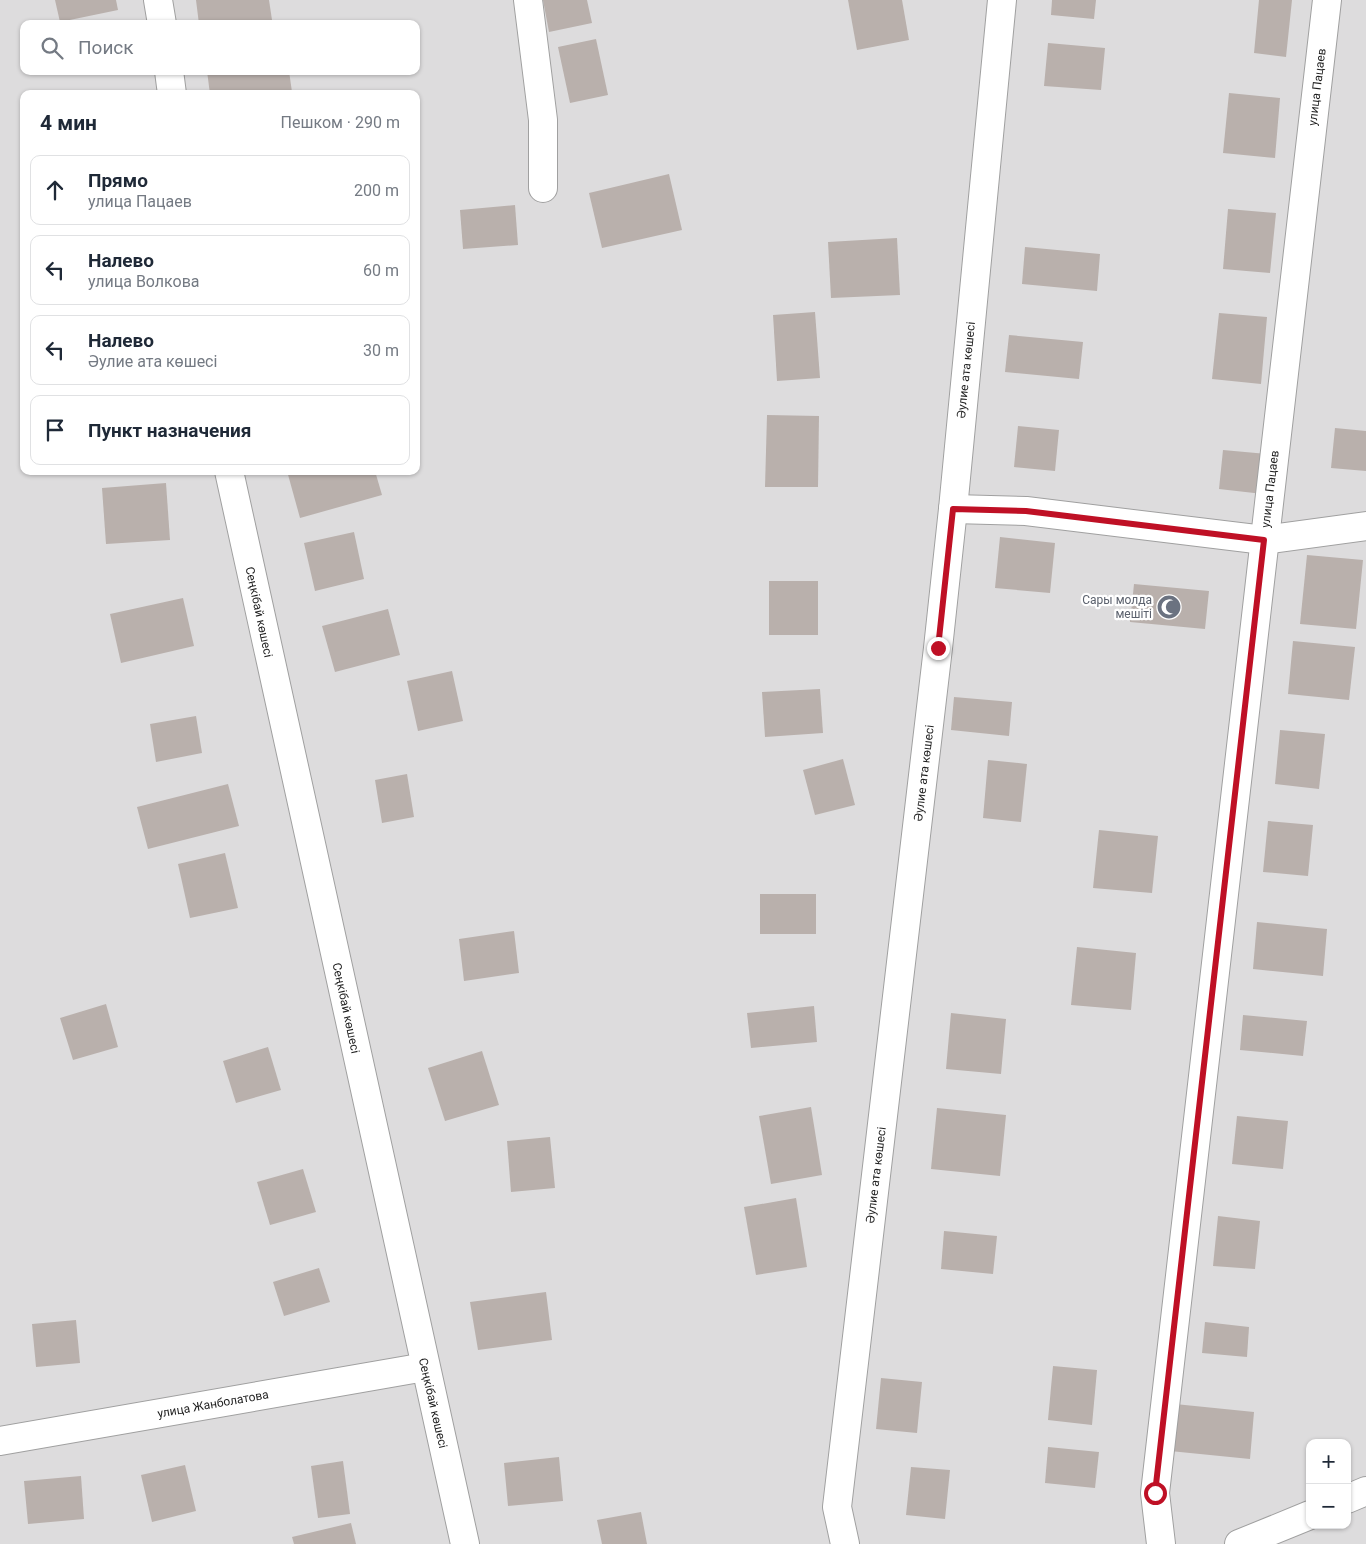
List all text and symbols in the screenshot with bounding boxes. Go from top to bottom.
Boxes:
search box [20,20,420,75]
icon: search [38,34,66,62]
text: Поиск [78,36,134,59]
street label: улица Пацаев [1305,47,1329,127]
text: 4 мин [40,111,97,135]
text: Пешком · 290 m [281,113,400,132]
text: Прямо [88,169,148,192]
icon: ahead [41,176,69,204]
text: 200 m [354,181,399,200]
text: улица Пацаев [88,192,192,211]
text: Налево [88,249,154,272]
icon: left [41,256,69,284]
text: 60 m [363,261,399,280]
text: улица Волкова [88,272,200,291]
street label: Әулие ата көшесі [954,321,978,419]
text: Налево [88,329,154,352]
icon: left [41,336,69,364]
text: 30 m [363,341,399,360]
text: Әулие ата көшесі [88,352,217,371]
icon: arrive [41,416,69,444]
text: Пункт назначения [88,419,251,442]
street label: улица Пацаев [1258,449,1282,529]
street label: Сеңкібай көшесі [243,565,275,659]
place label: Сары молда мешіті [1082,593,1152,621]
mosque icon: Сары молда мешіті [1156,594,1182,620]
route end [927,637,950,660]
street label: Әулие ата көшесі [911,724,937,822]
street label: Сеңкібай көшесі [330,961,362,1055]
street label: Әулие ата көшесі [863,1126,889,1224]
street label: Сеңкібай көшесі [416,1356,450,1450]
street label: улица Жанболатова [156,1387,270,1421]
map controls [1306,1439,1351,1529]
button: + [1306,1439,1351,1484]
route start [1144,1482,1167,1505]
button: − [1306,1484,1351,1529]

